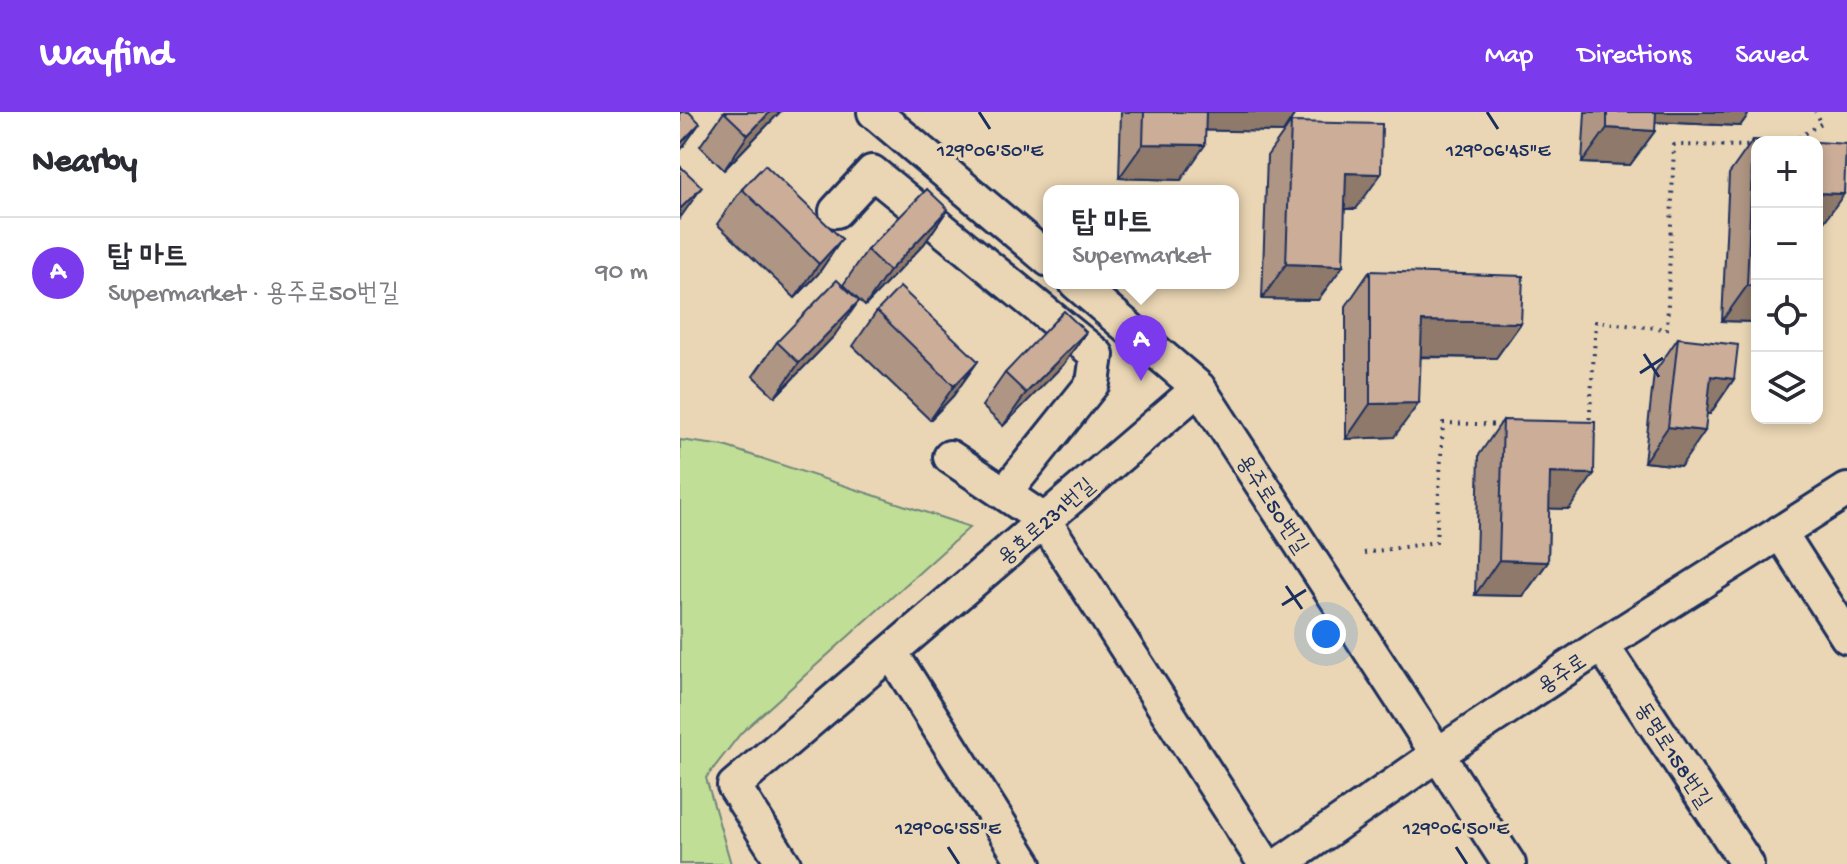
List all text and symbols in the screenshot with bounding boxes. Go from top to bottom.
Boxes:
text: Wayfind [40,34,172,78]
text: Map [1485,40,1533,73]
text: Directions [1577,40,1691,73]
text: Saved [1735,40,1807,73]
map controls [1751,136,1823,424]
button: + [1751,136,1823,208]
text: 129°06'50"E [936,141,1045,164]
text: 129°06'45"E [1445,141,1552,164]
text: Nearby [32,144,137,184]
popup [1043,185,1239,289]
text: 탑 마트 [1072,207,1152,242]
button: − [1751,208,1823,280]
text: 탑 마트 [108,241,188,276]
text: Supermarket [1072,242,1210,273]
text: A [50,258,66,289]
text: 90 m [596,258,648,289]
text: Supermarket · 용주로50번길 [108,280,399,311]
button: locate [1751,280,1823,352]
pin: A [1115,315,1167,381]
button: layers [1751,352,1823,424]
street label: 용주로50번길 [1229,451,1312,560]
street label: 용호로231번길 [994,474,1102,572]
your location [1306,614,1346,654]
street label: 용주로 [1534,650,1593,701]
street label: 동명로158번길 [1628,698,1716,814]
text: 129°06'55"E [894,819,1002,842]
text: 129°06'50"E [1402,819,1511,842]

